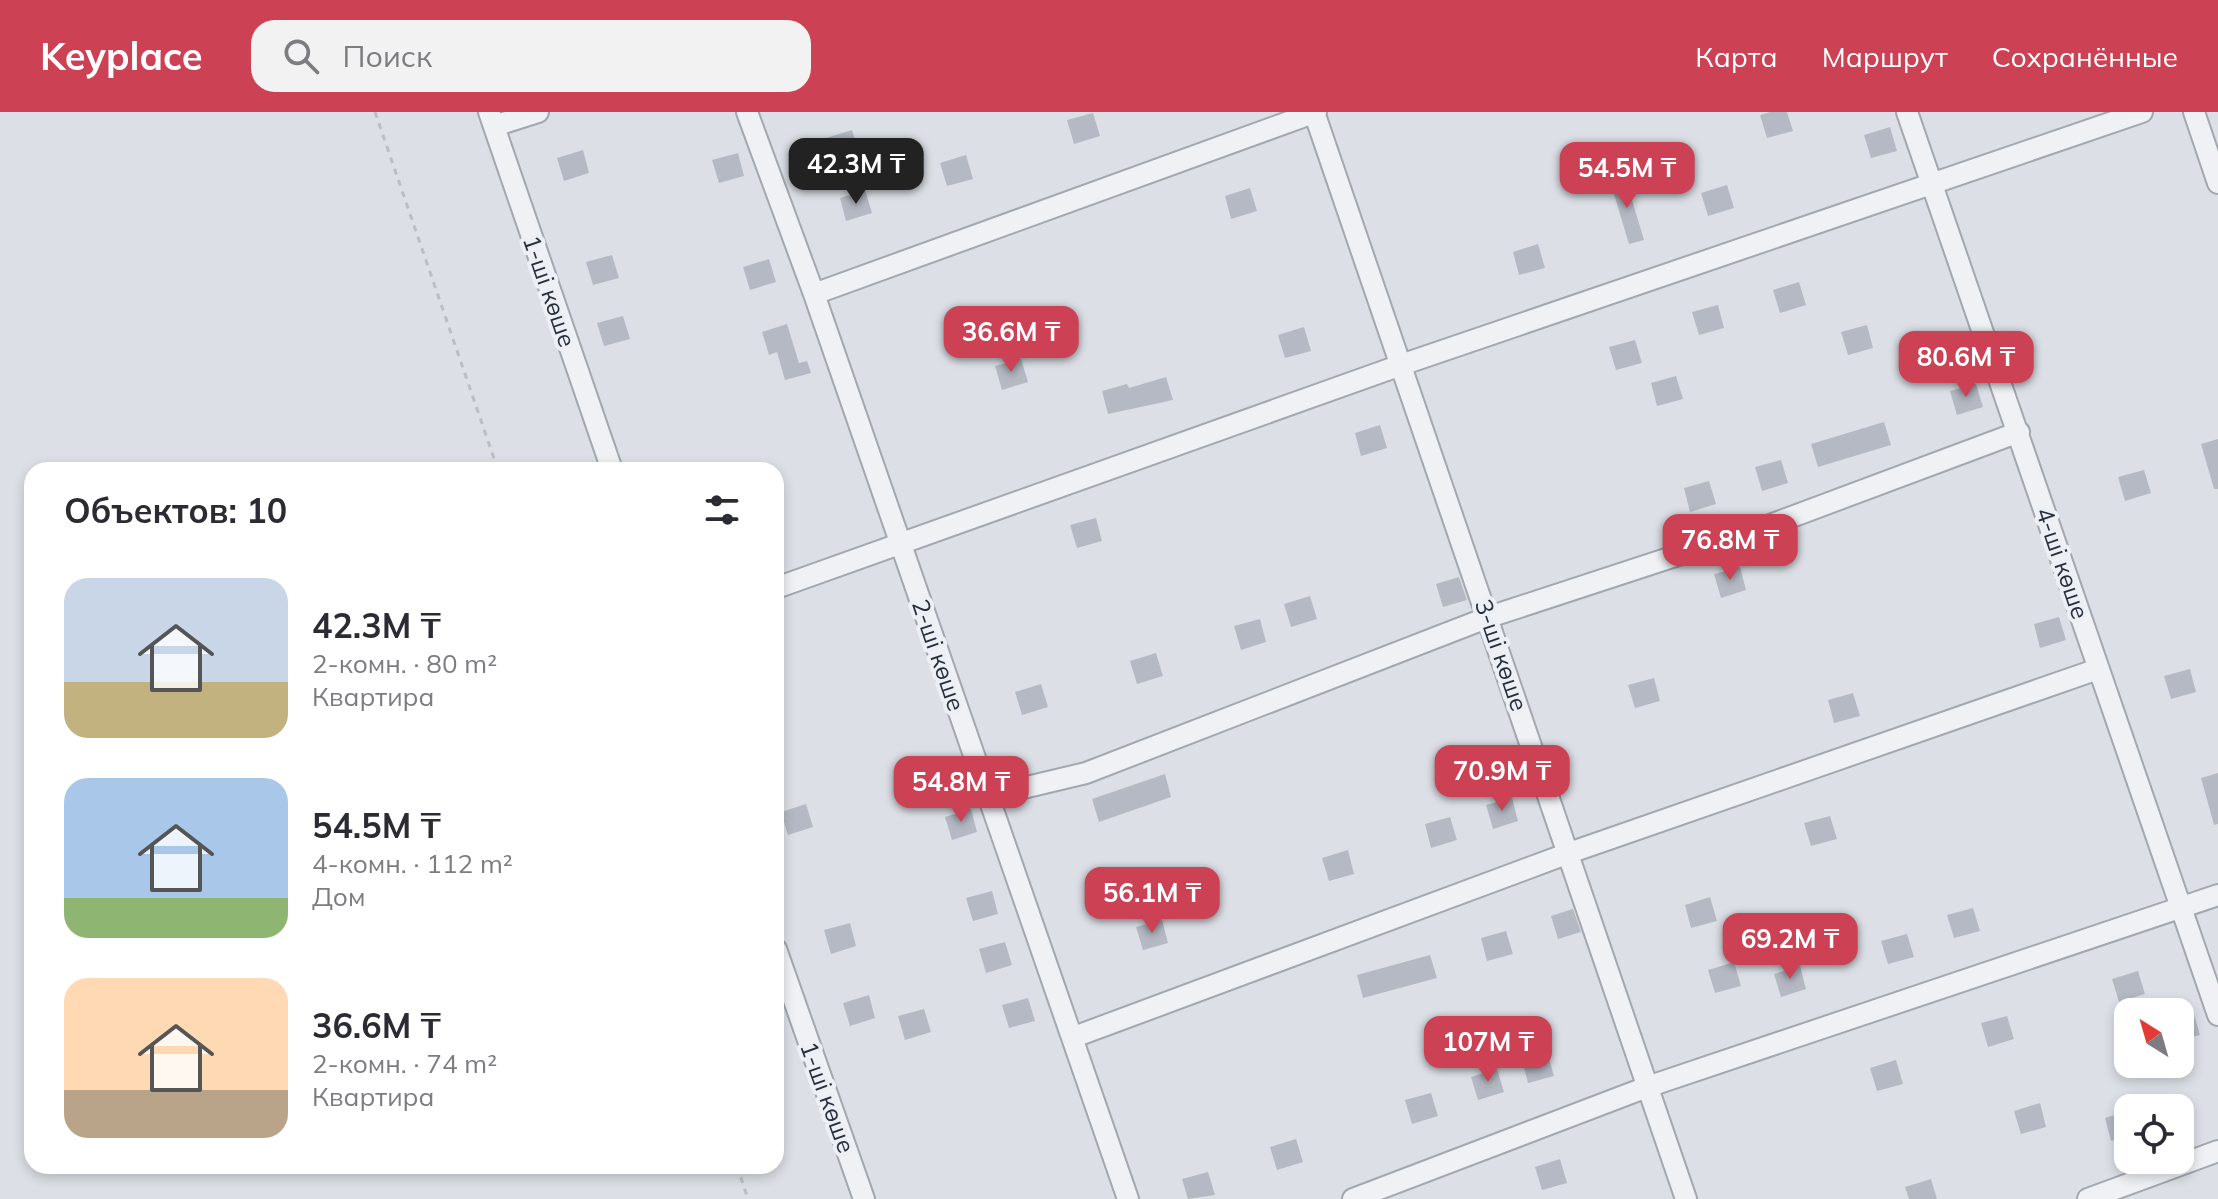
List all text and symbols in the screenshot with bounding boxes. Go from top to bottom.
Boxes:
search box [251,20,811,92]
text: Keyplace [40,32,203,80]
icon: search [279,34,323,78]
text: Поиск [343,37,432,75]
text: Карта [1695,39,1778,74]
text: Маршрут [1822,39,1948,74]
text: Сохранённые [1992,39,2178,74]
pin: 42.3M ₸ [782,138,930,206]
pin: 54.5M ₸ [1553,142,1701,210]
text: 42.3M ₸ [807,147,905,180]
text: 54.5M ₸ [1578,151,1676,184]
street label: 1-ші көше [517,231,583,351]
pin: 36.6M ₸ [937,306,1085,374]
text: 36.6M ₸ [962,315,1060,348]
pin: 80.6M ₸ [1892,331,2040,399]
text: 80.6M ₸ [1917,340,2015,373]
icon: filters [700,488,744,532]
text: Объектов: 10 [64,489,287,532]
street label: 4-ші көше [2030,503,2096,623]
pin: 76.8M ₸ [1656,514,1804,582]
text: 76.8M ₸ [1681,523,1779,556]
street label: 2-ші көше [906,595,972,715]
street label: 3-ші көше [1469,595,1535,715]
text: 42.3M ₸ [312,604,441,647]
icon: home [128,610,224,706]
text: 2-комн. · 80 m² [312,647,497,680]
text: Квартира [312,680,434,713]
pin: 70.9M ₸ [1428,745,1576,813]
text: 70.9M ₸ [1453,754,1551,787]
pin: 54.8M ₸ [887,756,1035,824]
text: 54.8M ₸ [912,765,1010,798]
text: 54.5M ₸ [312,804,441,847]
icon: home [128,810,224,906]
text: 4-комн. · 112 m² [312,847,513,880]
pin: 56.1M ₸ [1078,867,1226,935]
text: 56.1M ₸ [1103,876,1201,909]
text: Дом [312,880,365,913]
pin: 69.2M ₸ [1716,913,1864,981]
text: 69.2M ₸ [1741,922,1839,955]
north arrow [2114,998,2194,1078]
map controls [2114,998,2194,1174]
text: 36.6M ₸ [312,1004,441,1047]
icon: home [128,1010,224,1106]
pin: 107M ₸ [1423,1016,1553,1084]
text: 107M ₸ [1442,1025,1534,1058]
street label: 1-ші көше [794,1037,862,1157]
text: 2-комн. · 74 m² [312,1047,497,1080]
text: Квартира [312,1080,434,1113]
button: locate [2114,1094,2194,1174]

